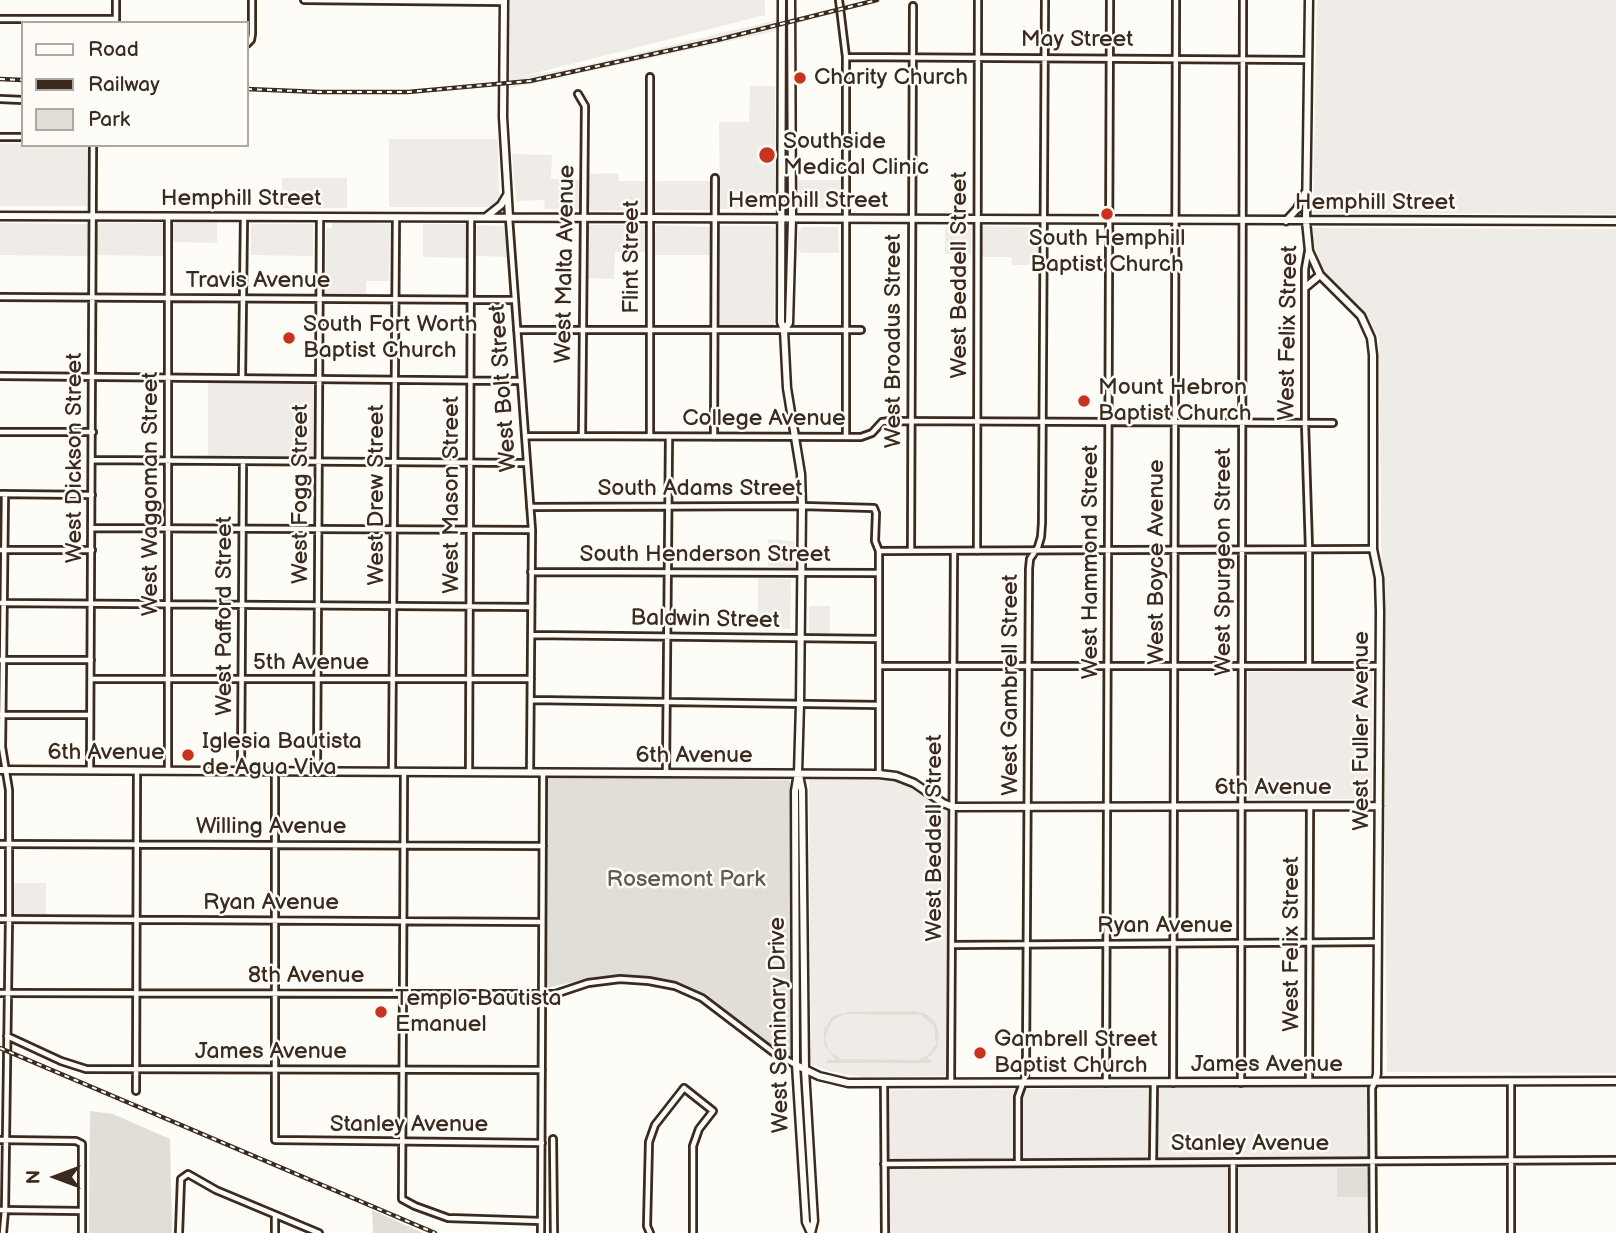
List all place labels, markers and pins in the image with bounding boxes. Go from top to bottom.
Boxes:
place label: Charity Church [814,64,968,92]
marker: Charity Church [792,70,808,86]
place label: Southside Medical Clinic [783,128,929,182]
marker: Southside Medical Clinic [757,145,777,165]
marker: South Hemphill Baptist Church [1099,206,1115,222]
place label: South Hemphill Baptist Church [1029,225,1185,279]
place label: South Fort Worth Baptist Church [303,311,478,365]
marker: South Fort Worth Baptist Church [281,330,297,346]
place label: Mount Hebron Baptist Church [1098,374,1252,428]
marker: Mount Hebron Baptist Church [1076,393,1092,409]
place label: Iglesia Bautista de Agua Viva [202,728,362,782]
marker: Iglesia Bautista de Agua Viva [180,747,196,763]
place label: Templo Bautista Emanuel [395,985,561,1039]
marker: Templo Bautista Emanuel [373,1004,389,1020]
place label: Gambrell Street Baptist Church [994,1026,1158,1080]
marker: Gambrell Street Baptist Church [972,1045,988,1061]

